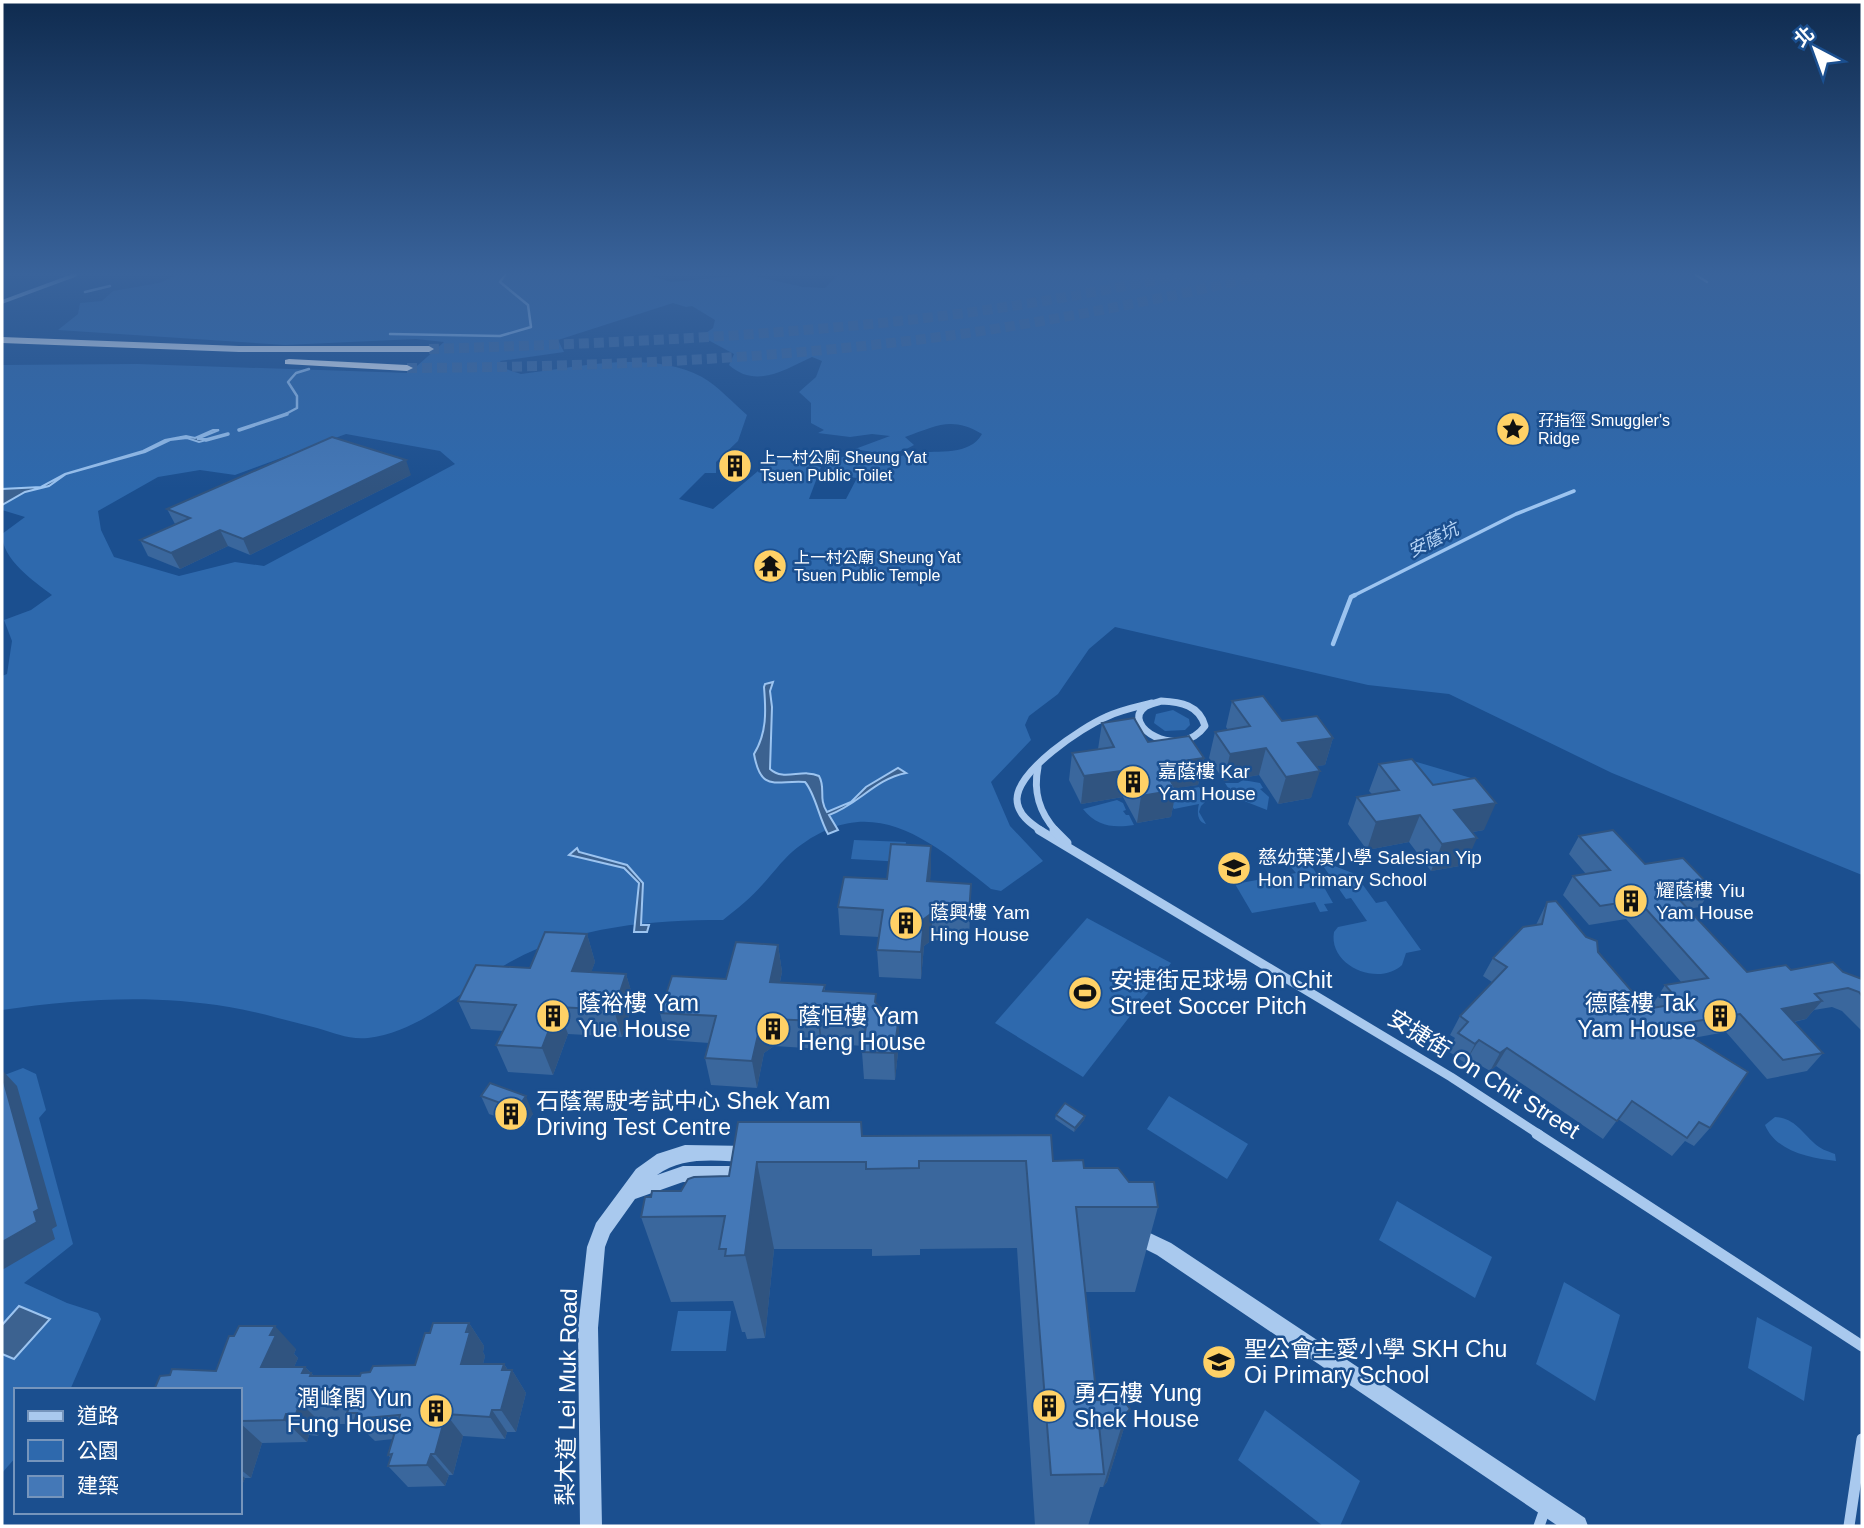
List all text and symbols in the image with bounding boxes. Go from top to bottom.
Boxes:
north arrow [1780,14,1850,84]
text: 北 [1790,22,1818,51]
place icon: 孖指徑 Smuggler's Ridge [1494,410,1532,448]
place label: 孖指徑 Smuggler's Ridge [1538,412,1670,447]
building icon: 上一村公廁 Sheung Yat Tsuen Public Toilet [716,447,754,485]
place label: 上一村公廁 Sheung Yat Tsuen Public Toilet [760,448,927,484]
water label: 安蔭坑 [1404,517,1464,561]
temple icon: 上一村公廟 Sheung Yat Tsuen Public Temple [751,547,789,585]
place label: 上一村公廟 Sheung Yat Tsuen Public Temple [794,549,961,584]
place label: 嘉蔭樓 Kar Yam House [1158,761,1256,804]
building icon: 嘉蔭樓 Kar Yam House [1114,763,1152,801]
place label: 慈幼葉漢小學 Salesian Yip Hon Primary School [1258,847,1482,890]
school or university icon: 慈幼葉漢小學 Salesian Yip Hon Primary School [1215,849,1253,887]
place label: 耀蔭樓 Yiu Yam House [1656,880,1754,923]
building icon: 耀蔭樓 Yiu Yam House [1612,882,1650,920]
place label: 蔭興樓 Yam Hing House [930,902,1030,945]
building icon: 蔭興樓 Yam Hing House [887,904,925,942]
place label: 安捷街足球場 On Chit Street Soccer Pitch [1110,967,1333,1019]
sports icon: 安捷街足球場 On Chit Street Soccer Pitch [1066,974,1104,1012]
place label: 蔭裕樓 Yam Yue House [578,990,699,1042]
place label: 德蔭樓 Tak Yam House [1578,990,1696,1042]
building icon: 蔭裕樓 Yam Yue House [534,997,572,1035]
building icon: 德蔭樓 Tak Yam House [1701,997,1739,1035]
place label: 蔭恒樓 Yam Heng House [798,1003,926,1055]
street label: 安捷街 On Chit Street [1383,1004,1585,1144]
building icon: 蔭恒樓 Yam Heng House [754,1010,792,1048]
place label: 石蔭駕駛考試中心 Shek Yam Driving Test Centre [536,1088,830,1140]
building icon: 石蔭駕駛考試中心 Shek Yam Driving Test Centre [492,1095,530,1133]
street label: 梨木道 Lei Muk Road [552,1288,582,1506]
place label: 聖公會主愛小學 SKH Chu Oi Primary School [1244,1336,1507,1388]
school or university icon: 聖公會主愛小學 SKH Chu Oi Primary School [1200,1343,1238,1381]
place label: 勇石樓 Yung Shek House [1074,1380,1202,1432]
place label: 潤峰閣 Yun Fung House [287,1385,412,1437]
building icon: 勇石樓 Yung Shek House [1030,1387,1068,1425]
legend [14,1388,242,1514]
building icon: 潤峰閣 Yun Fung House [417,1392,455,1430]
text: 道路 [77,1404,119,1427]
text: 公園 [77,1439,119,1462]
text: 建築 [77,1474,119,1497]

